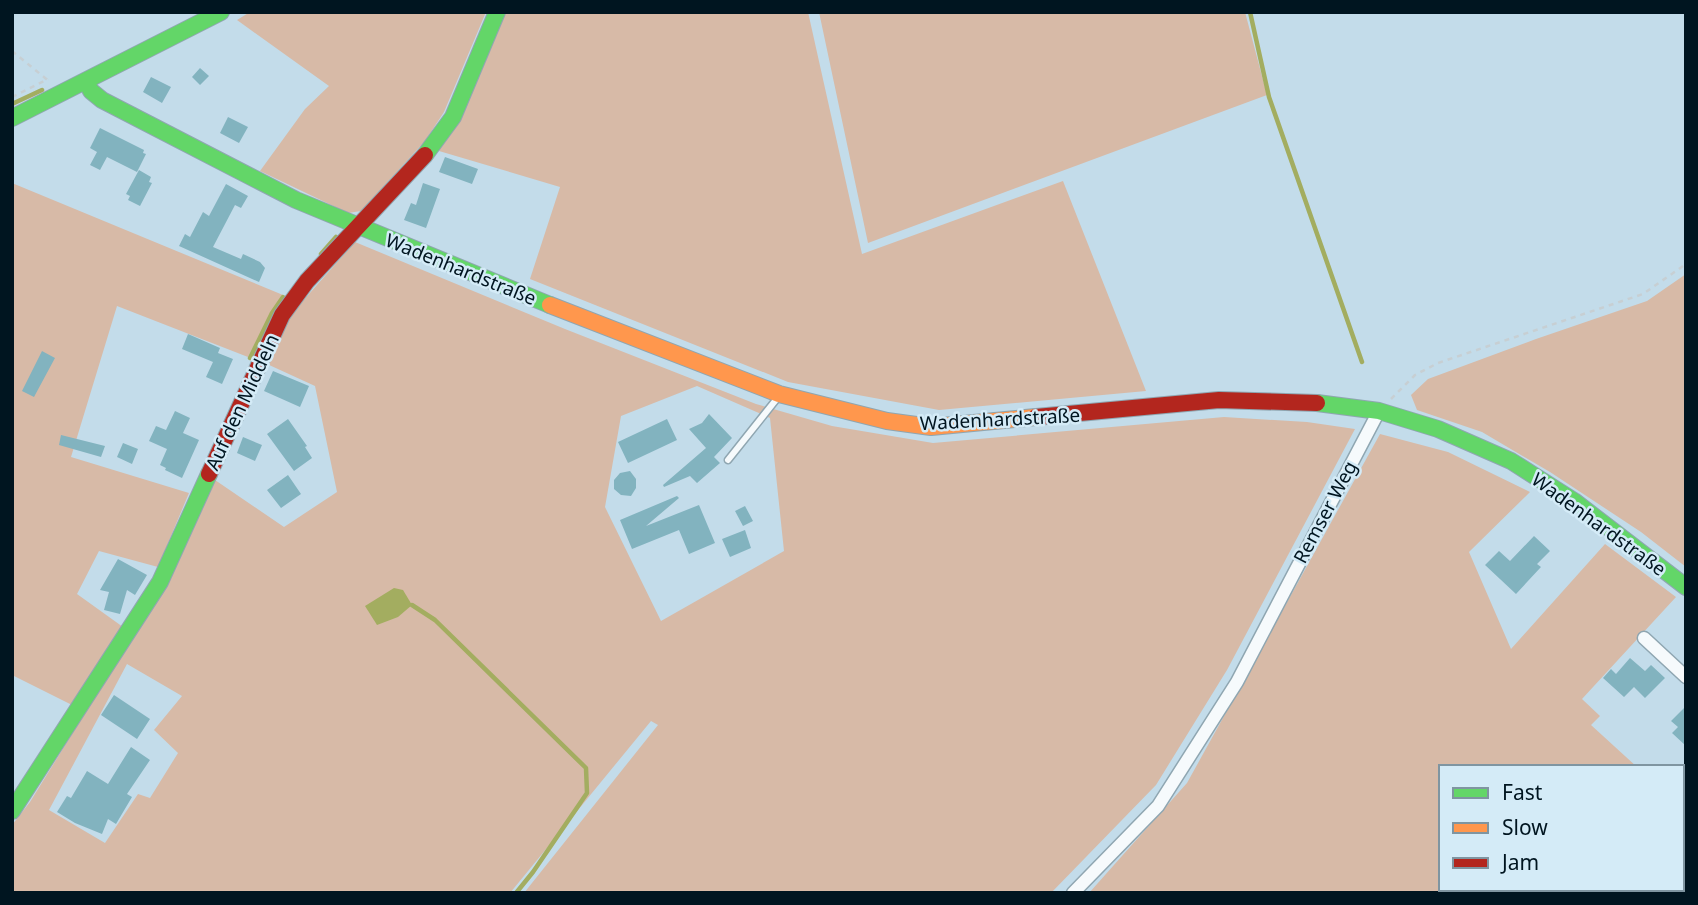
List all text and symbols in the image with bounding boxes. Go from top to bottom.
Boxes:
street label: Wadenhardstraße [382,227,540,311]
street label: Auf den Middeln [199,330,285,474]
street label: Wadenhardstraße [919,402,1081,436]
street label: Remser Weg [1287,456,1363,568]
street label: Wadenhardstraße [1526,466,1672,582]
legend [1439,765,1684,891]
text: Fast [1502,778,1543,806]
text: Slow [1502,813,1548,841]
text: Jam [1500,848,1539,876]

